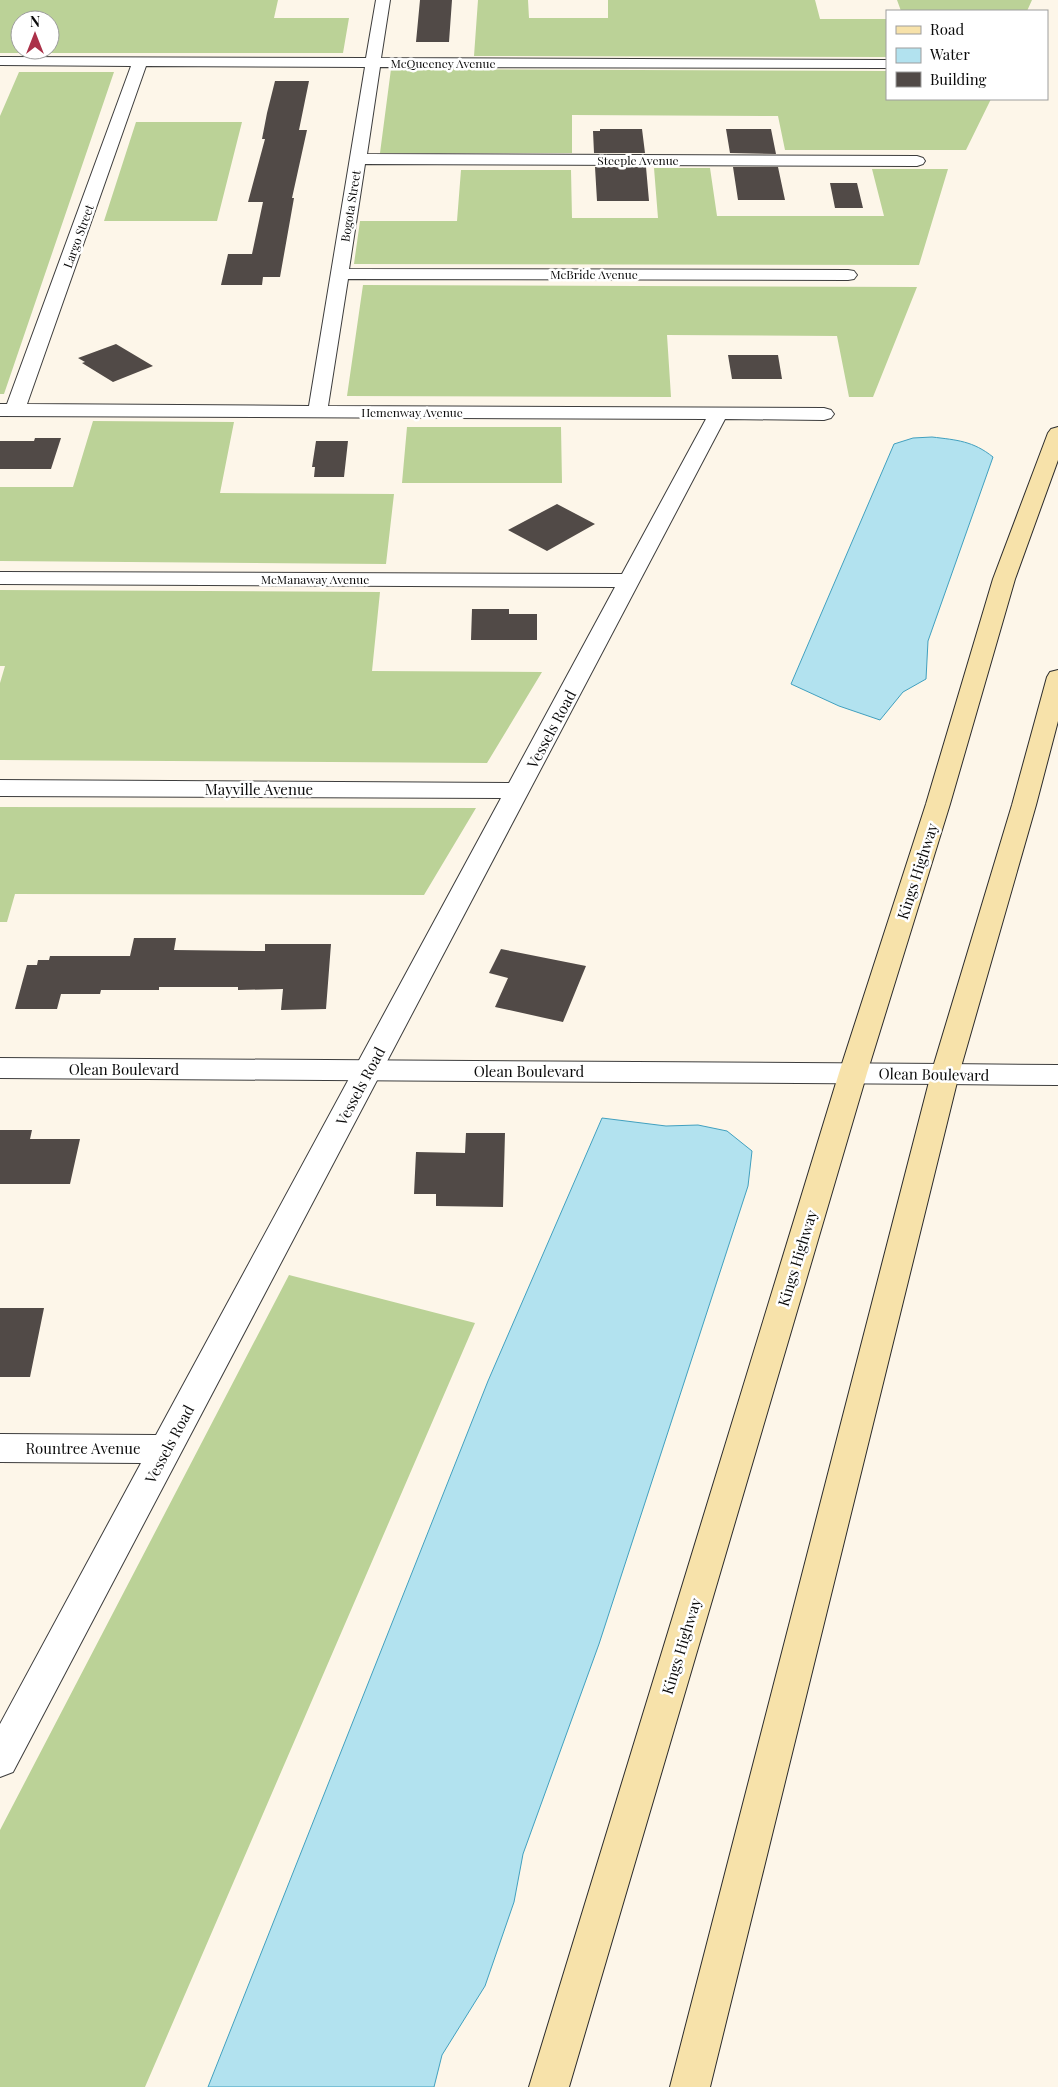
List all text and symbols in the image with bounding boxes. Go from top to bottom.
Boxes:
north arrow [10,10,60,60]
legend [886,10,1048,100]
text: N [30,12,40,31]
text: Road [930,19,964,39]
text: Water [929,44,970,64]
street label: McQueeney Avenue [390,55,496,71]
text: Building [930,69,987,89]
street label: Steeple Avenue [597,152,679,168]
street label: Bogota Street [336,168,364,243]
street label: Largo Street [59,201,97,270]
street label: McBride Avenue [550,266,638,282]
street label: Hemenway Avenue [361,404,463,420]
street label: McManaway Avenue [261,571,369,587]
street label: Vessels Road [522,686,580,773]
street label: Mayville Avenue [205,779,313,799]
street label: Kings Highway [892,820,942,922]
street label: Vessels Road [331,1043,389,1130]
street label: Olean Boulevard [69,1059,180,1079]
street label: Olean Boulevard [474,1061,585,1081]
street label: Olean Boulevard [879,1063,990,1085]
street label: Kings Highway [773,1207,821,1309]
street label: Vessels Road [140,1401,198,1488]
street label: Rountree Avenue [25,1438,141,1458]
street label: Kings Highway [657,1595,705,1697]

